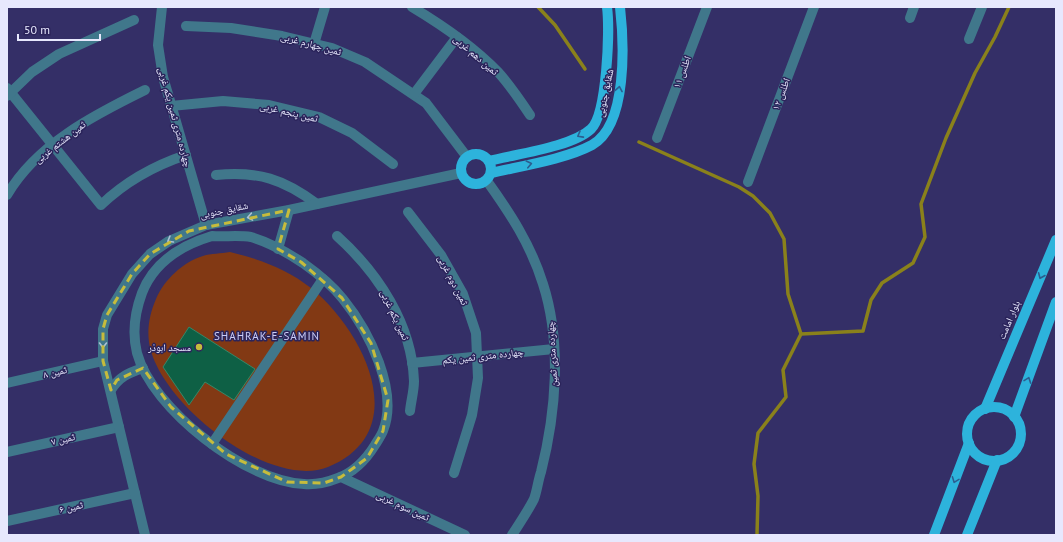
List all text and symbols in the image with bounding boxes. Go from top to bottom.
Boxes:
scale bar [18,16,100,42]
text: 50 m [24,22,50,37]
street label: ثمین چهارم غربی [279,30,343,59]
street label: ثمین دهم غربی [450,32,501,79]
street label: اطلس ۱۱ [670,54,694,90]
street label: چهارده متری ثمین یکم غربی [154,66,195,169]
street label: شقایق جنوبی [594,67,617,118]
street label: اطلس ۱۲ [769,76,793,112]
one-way arrow [614,86,623,92]
street label: ثمین پنجم غربی [258,99,320,126]
street label: ثمین هشتم غربی [32,118,89,167]
one-way arrow [577,131,584,138]
one-way arrow [525,160,532,169]
street label: شقایق جنوبی [199,198,250,221]
one-way arrow [247,212,254,221]
one-way arrow [167,236,174,243]
street label: ثمین دوم غربی [434,253,471,308]
one-way arrow [1038,272,1046,280]
street label: ثمین یکم غربی [377,288,412,343]
street label: بلوار امامت [995,298,1023,341]
street label: چهارده متری ثمین [544,320,560,387]
district label: SHAHRAK-E-SAMIN [214,329,320,343]
place label: مسجد ابوذر [147,341,191,354]
one-way arrow [99,342,107,348]
marker: مسجد ابوذر [194,342,204,352]
street label: چهارده متری ثمین یکم [442,345,525,368]
street label: ثمین ۸ [42,363,68,381]
one-way arrow [1023,377,1031,384]
street label: ثمین ۷ [50,430,76,448]
one-way arrow [951,476,959,483]
street label: ثمین سوم غربی [374,488,432,525]
street label: ثمین ۶ [58,498,84,516]

